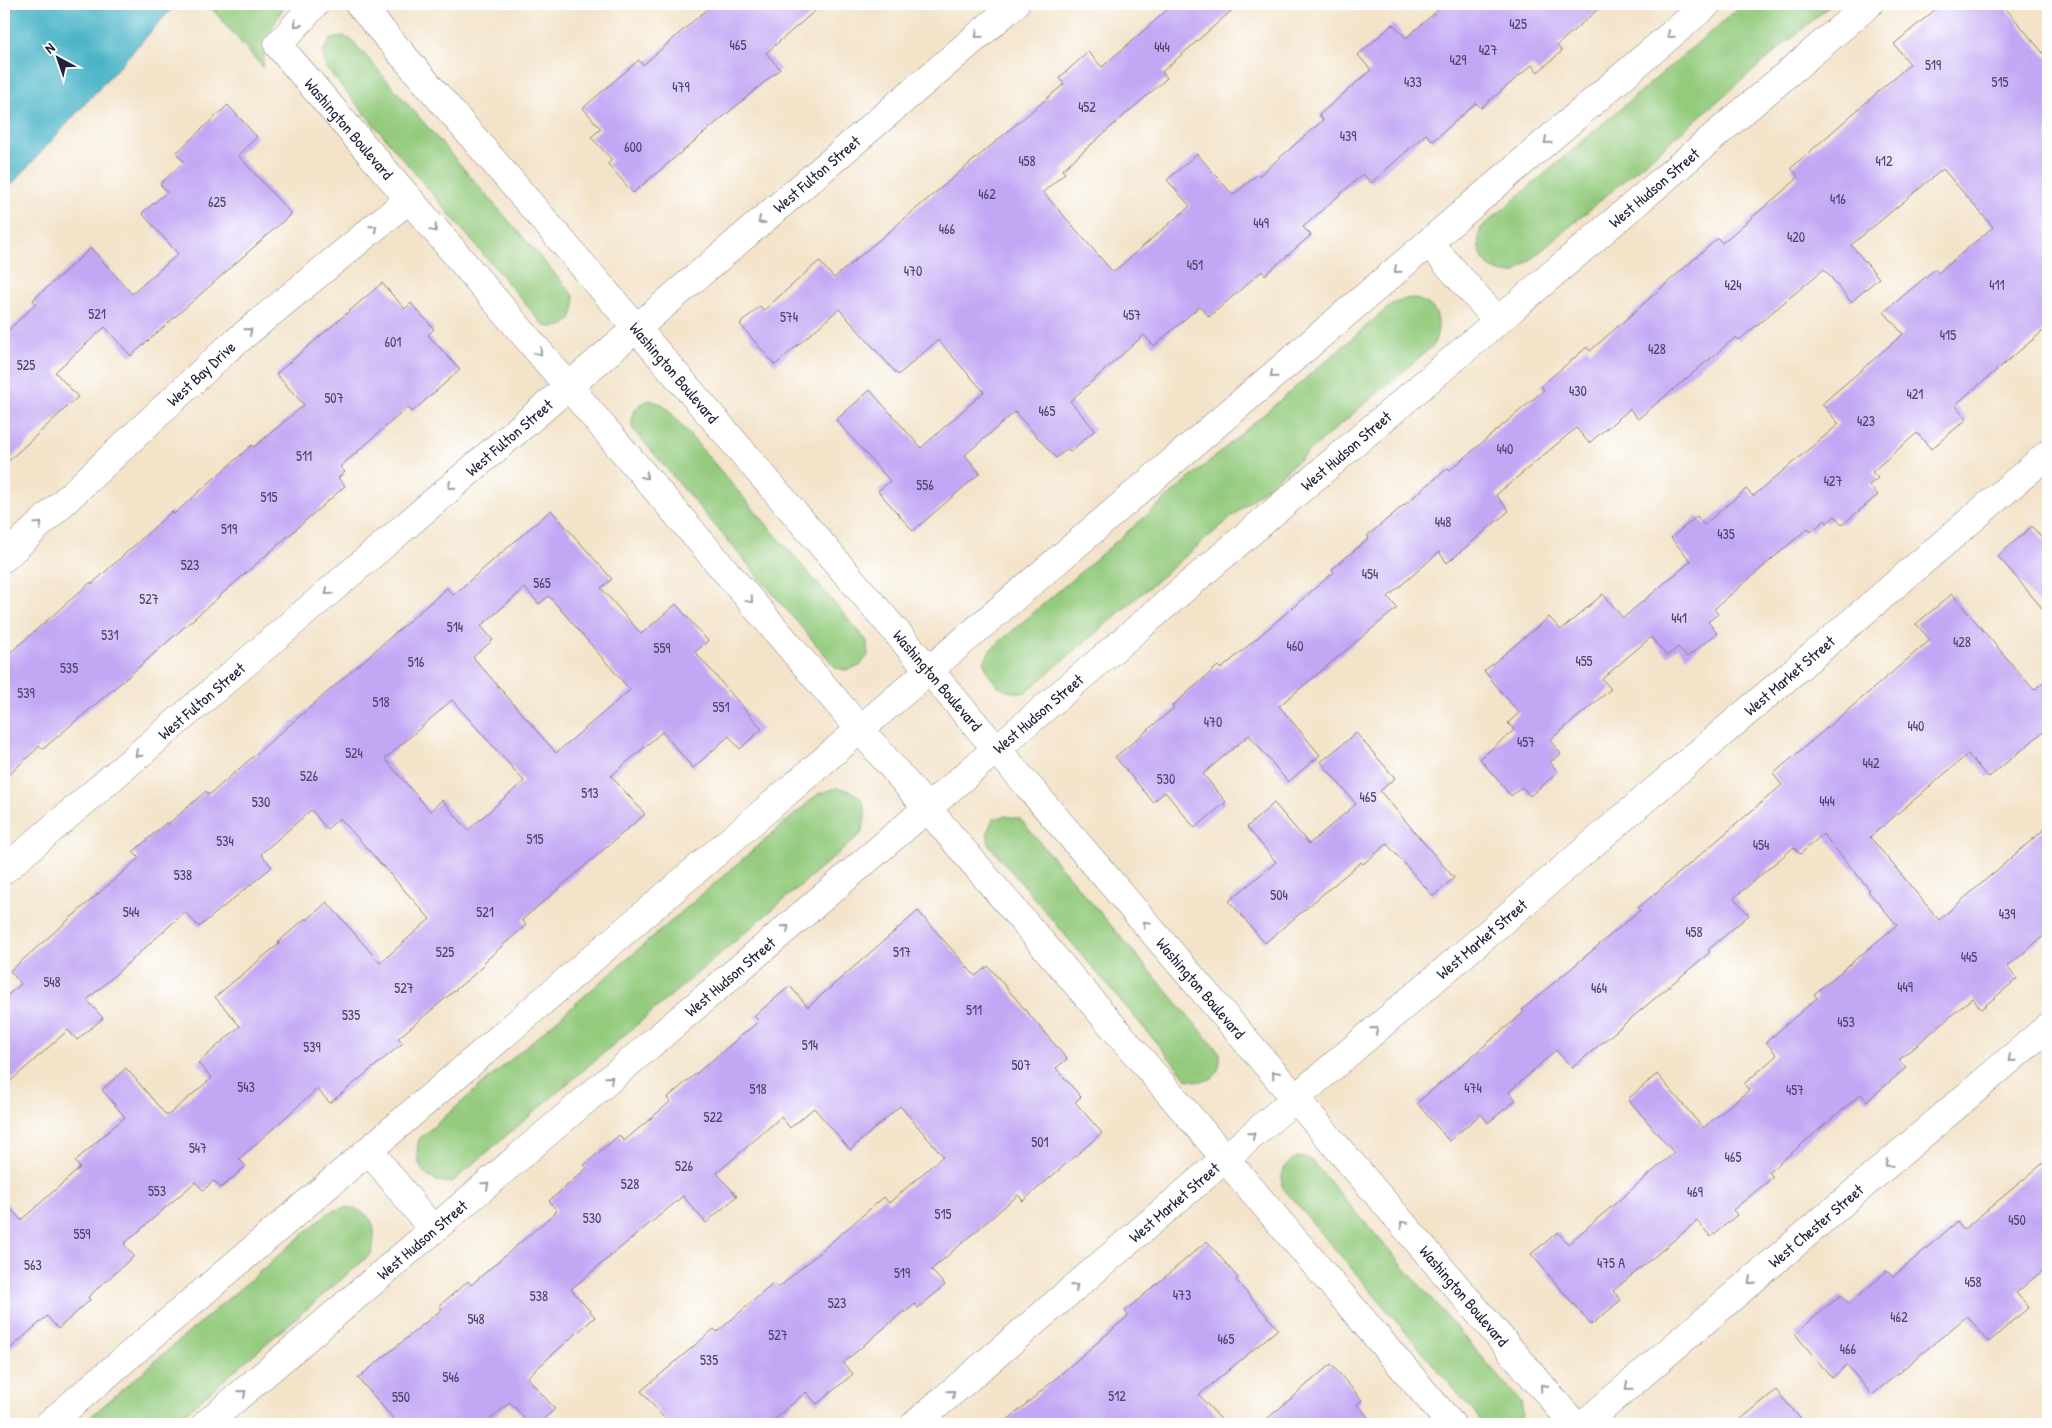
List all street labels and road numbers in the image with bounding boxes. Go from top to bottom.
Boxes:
street label: Washington Boulevard [300,73,399,184]
street label: West Fulton Street [768,130,865,218]
street label: West Hudson Street [1604,142,1704,233]
street label: Washington Boulevard [625,317,724,428]
street label: West Bay Drive [162,335,240,411]
street label: West Fulton Street [461,393,558,481]
street label: West Hudson Street [1296,405,1396,496]
street label: Washington Boulevard [888,625,987,736]
street label: West Market Street [1739,630,1840,721]
street label: West Fulton Street [153,657,250,745]
street label: West Hudson Street [988,668,1088,759]
street label: West Market Street [1432,893,1532,984]
street label: West Hudson Street [680,931,780,1022]
street label: Washington Boulevard [1151,933,1250,1043]
street label: West Market Street [1124,1157,1225,1247]
street label: West Chester Street [1763,1178,1868,1273]
street label: West Hudson Street [372,1194,472,1285]
street label: Washington Boulevard [1415,1240,1514,1351]

